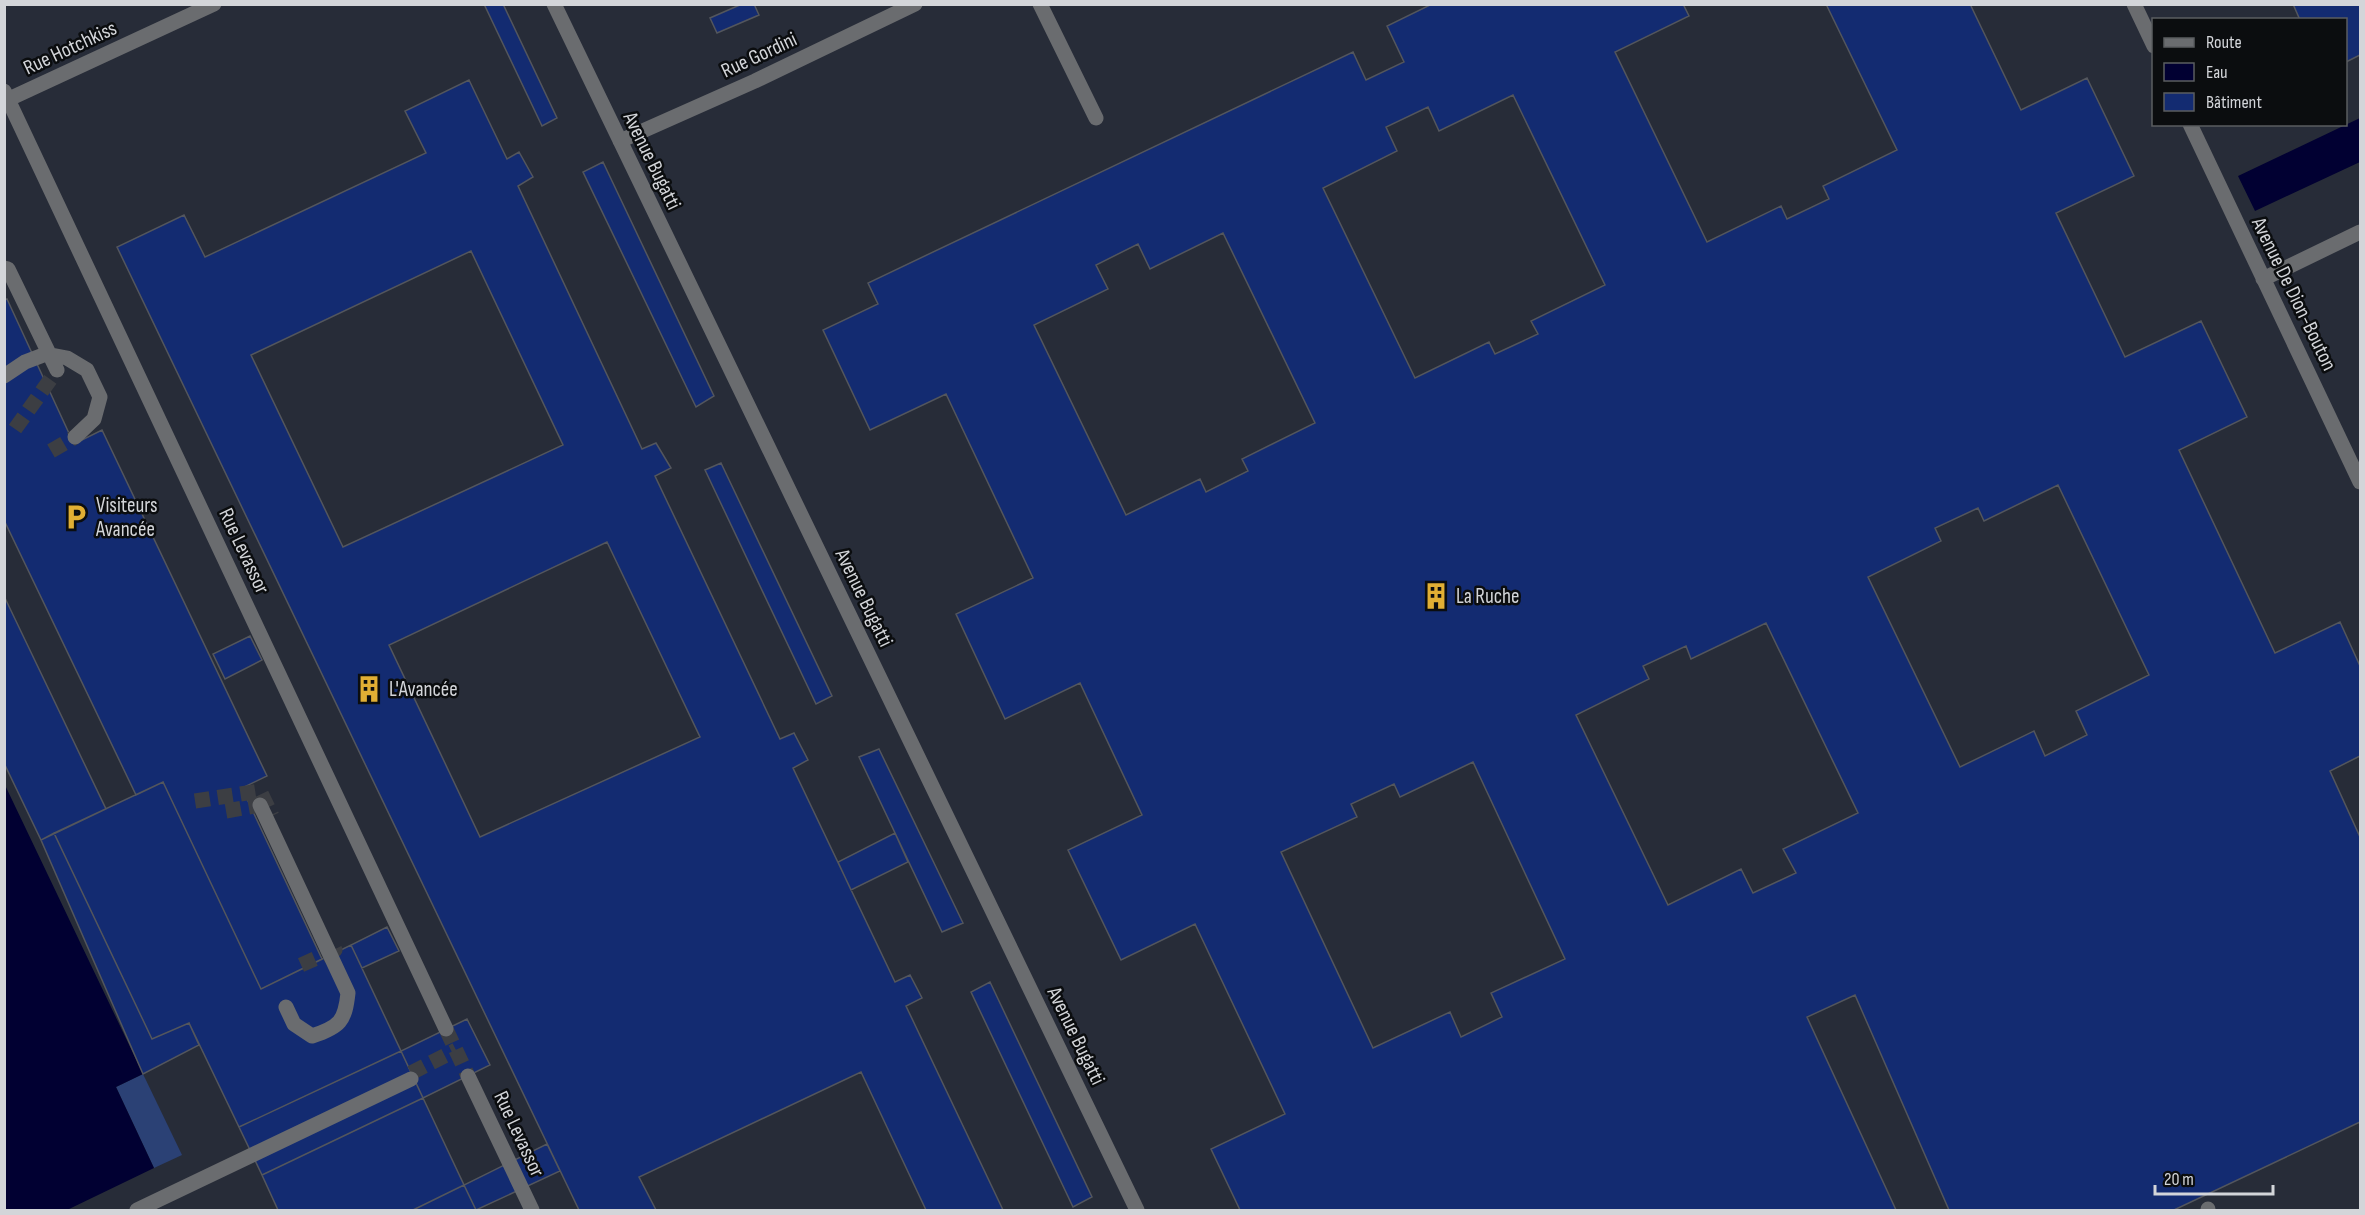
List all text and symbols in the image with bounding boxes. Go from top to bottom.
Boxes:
street label: Rue Hotchkiss [19,16,121,80]
legend [2152,18,2347,126]
street label: Rue Gordini [717,27,801,83]
text: Route [2206,32,2242,53]
text: Eau [2206,62,2228,83]
text: Bâtiment [2206,92,2262,113]
street label: Avenue Bugatti [617,107,686,214]
street label: Avenue De Dion-Bouton [2246,212,2342,375]
place label: Visiteurs Avancée [95,493,158,542]
parking icon: Visiteurs Avancée [61,502,91,532]
street label: Rue Levassor [213,504,275,598]
street label: Avenue Bugatti [829,544,898,651]
building icon: La Ruche [1421,581,1451,611]
place label: La Ruche [1456,584,1520,609]
building icon: L'Avancée [354,674,384,704]
place label: L'Avancée [389,677,458,702]
street label: Avenue Bugatti [1041,982,1110,1089]
street label: Rue Levassor [488,1087,550,1181]
scale bar [2155,1158,2274,1196]
text: 20 m [2164,1169,2194,1190]

